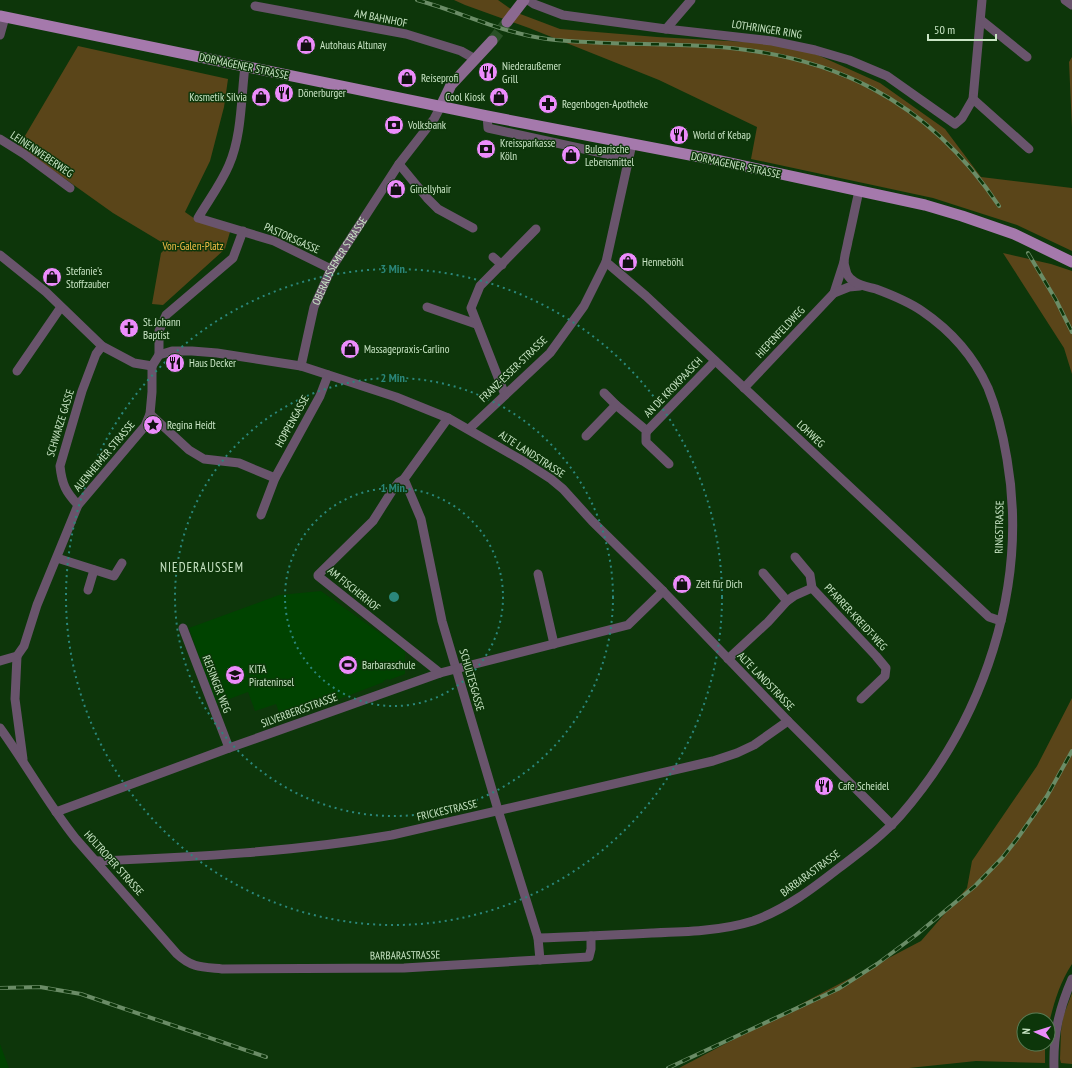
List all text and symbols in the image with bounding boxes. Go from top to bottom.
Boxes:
street label: AM BAHNHOF [354,6,409,30]
scale bar [928,16,996,42]
street label: LOTHRINGER RING [731,17,803,41]
text: 50 m [934,22,955,37]
shop icon: Autohaus Altunay [295,34,317,56]
place label: Autohaus Altunay [320,38,387,52]
street label: DORMAGENER STRASSE [198,50,290,82]
place label: Niederaußemer Grill [502,59,561,86]
restaurant icon: Niederaußemer Grill [477,61,499,83]
shop icon: Reiseprofi [396,67,418,89]
place label: Reiseprofi [421,71,459,85]
restaurant icon: Dönerburger [273,82,295,104]
shop icon: Kosmetik Silvia [250,86,272,108]
place label: Dönerburger [298,86,346,100]
shop icon: Cool Kiosk [488,86,510,108]
place label: Kosmetik Silvia [189,90,247,104]
place label: Cool Kiosk [445,90,486,104]
pharmacy icon: Regenbogen-Apotheke [537,93,559,115]
place label: Regenbogen-Apotheke [562,97,649,111]
bank icon: Volksbank [383,114,405,136]
place label: Volksbank [407,118,447,132]
restaurant icon: World of Kebap [668,124,690,146]
street label: LEINENWEBERWEG [8,128,76,180]
place label: World of Kebap [693,128,751,142]
place label: Kreissparkasse Köln [500,136,556,163]
bank icon: Kreissparkasse Köln [475,138,497,160]
place label: Bulgarische Lebensmittel [585,142,635,169]
shop icon: Bulgarische Lebensmittel [560,144,582,166]
street label: DORMAGENER STRASSE [690,149,782,181]
shop icon: Ginellyhair [385,178,407,200]
place label: Ginellyhair [410,182,451,196]
street label: OBERAUSSEMER STRASSE [309,214,370,307]
street label: PASTORSGASSE [262,219,322,257]
park label: Von-Galen-Platz [161,239,224,253]
shop icon: Henneböhl [617,251,639,273]
place label: Henneböhl [642,255,684,269]
text: 3 Min. [381,261,408,276]
place label: Stefanie's Stoffzauber [66,264,109,291]
shop icon: Stefanie's Stoffzauber [41,266,63,288]
street label: HIEPENFELDWEG [752,303,808,361]
place label: St. Johann Baptist [143,315,181,342]
church icon: St. Johann Baptist [118,317,140,339]
street label: FRANZ-ESSER-STRASSE [476,333,550,405]
shop icon: Massagepraxis-Carlino [339,338,361,360]
place label: Massagepraxis-Carlino [364,342,450,356]
restaurant icon: Haus Decker [164,352,186,374]
street label: AN DE KROKPAASCH [641,354,705,420]
place label: Haus Decker [189,356,236,370]
text: 2 Min. [381,370,408,385]
street label: SCHWARZE GASSE [43,387,77,458]
street label: HOPPENGASSE [272,392,312,449]
place icon: Regina Heidt [142,414,164,436]
street label: LOHWEG [794,417,828,451]
street label: AUENHEIMER STRASSE [70,418,138,494]
place label: Regina Heidt [167,418,216,432]
street label: ALTE LANDSTRASSE [496,427,568,481]
text: 1 Min. [381,480,408,495]
street label: RINGSTRASSE [992,500,1006,554]
district label: NIEDERAUSSEM [160,559,244,576]
street label: AM FISCHERHOF [325,563,384,615]
shop icon: Zeit für Dich [671,573,693,595]
place label: Zeit für Dich [696,577,743,591]
street label: PFARRER-KREIDT-WEG [822,581,890,653]
centre of rings [387,590,401,604]
street label: SCHULTESGASSE [456,647,488,713]
street label: ALTE LANDSTRASSE [735,649,798,713]
street label: REISINGER WEG [200,653,234,715]
sports icon: Barbaraschule [337,654,359,676]
place label: Barbaraschule [362,658,416,672]
place label: KITA Pirateninsel [249,662,295,689]
school or university icon: KITA Pirateninsel [224,664,246,686]
street label: SILVERBERGSTRASSE [259,690,339,730]
restaurant icon: Cafe Scheidel [813,775,835,797]
place label: Cafe Scheidel [838,779,890,793]
street label: FRICKESTRASSE [415,796,479,824]
street label: HOLTROPER STRASSE [81,828,147,899]
street label: BARBARASTRASSE [777,847,843,899]
street label: BARBARASTRASSE [370,947,441,963]
north arrow [1016,1012,1056,1052]
text: N [1019,1028,1033,1035]

